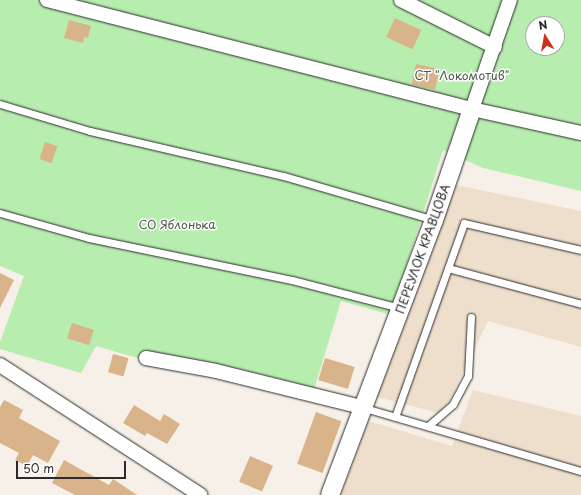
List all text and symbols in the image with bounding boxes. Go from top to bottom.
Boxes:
north arrow [525,16,565,56]
text: N [537,16,549,34]
park label: СТ "Локомотив" [414,69,510,83]
street label: ПЕРЕУЛОК КРАВЦОВА [393,182,453,316]
park label: СО Яблонька [138,218,216,232]
scale bar [18,453,128,479]
text: 50 m [23,459,54,477]

